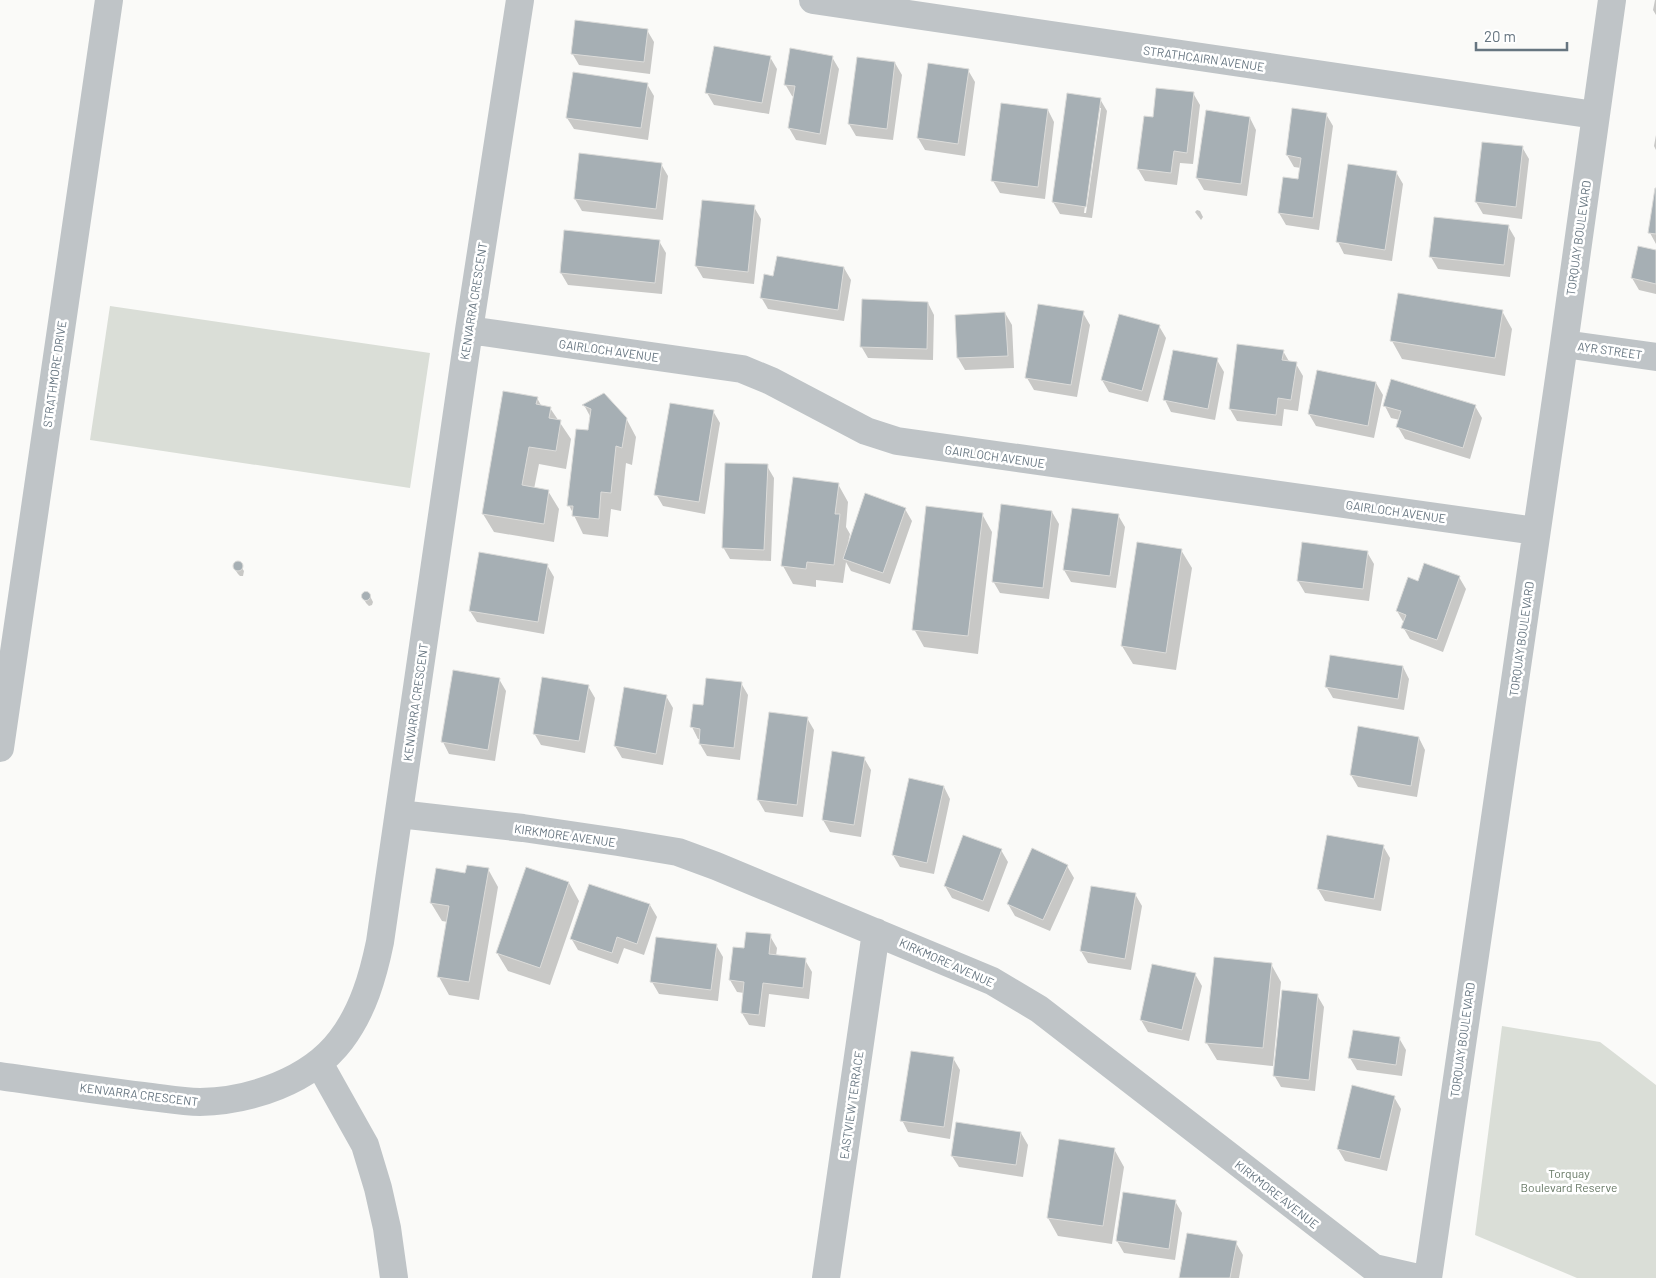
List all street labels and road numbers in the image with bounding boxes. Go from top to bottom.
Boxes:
street label: STRATHCAIRN AVENUE [1143,43,1265,73]
street label: TORQUAY BOULEVARD [1563,179,1593,297]
street label: KENVARRA CRESCENT [457,241,489,361]
street label: STRATHMORE DRIVE [40,320,68,428]
street label: GAIRLOCH AVENUE [558,336,660,364]
street label: AYR STREET [1577,339,1643,361]
street label: GAIRLOCH AVENUE [944,442,1046,470]
street label: GAIRLOCH AVENUE [1345,497,1447,525]
street label: TORQUAY BOULEVARD [1506,580,1536,698]
street label: KENVARRA CRESCENT [400,642,430,762]
street label: KIRKMORE AVENUE [513,821,617,849]
street label: KIRKMORE AVENUE [897,935,997,989]
street label: TORQUAY BOULEVARD [1447,981,1477,1099]
street label: EASTVIEW TERRACE [836,1050,866,1160]
street label: KENVARRA CRESCENT [79,1080,199,1108]
street label: KIRKMORE AVENUE [1232,1157,1322,1231]

